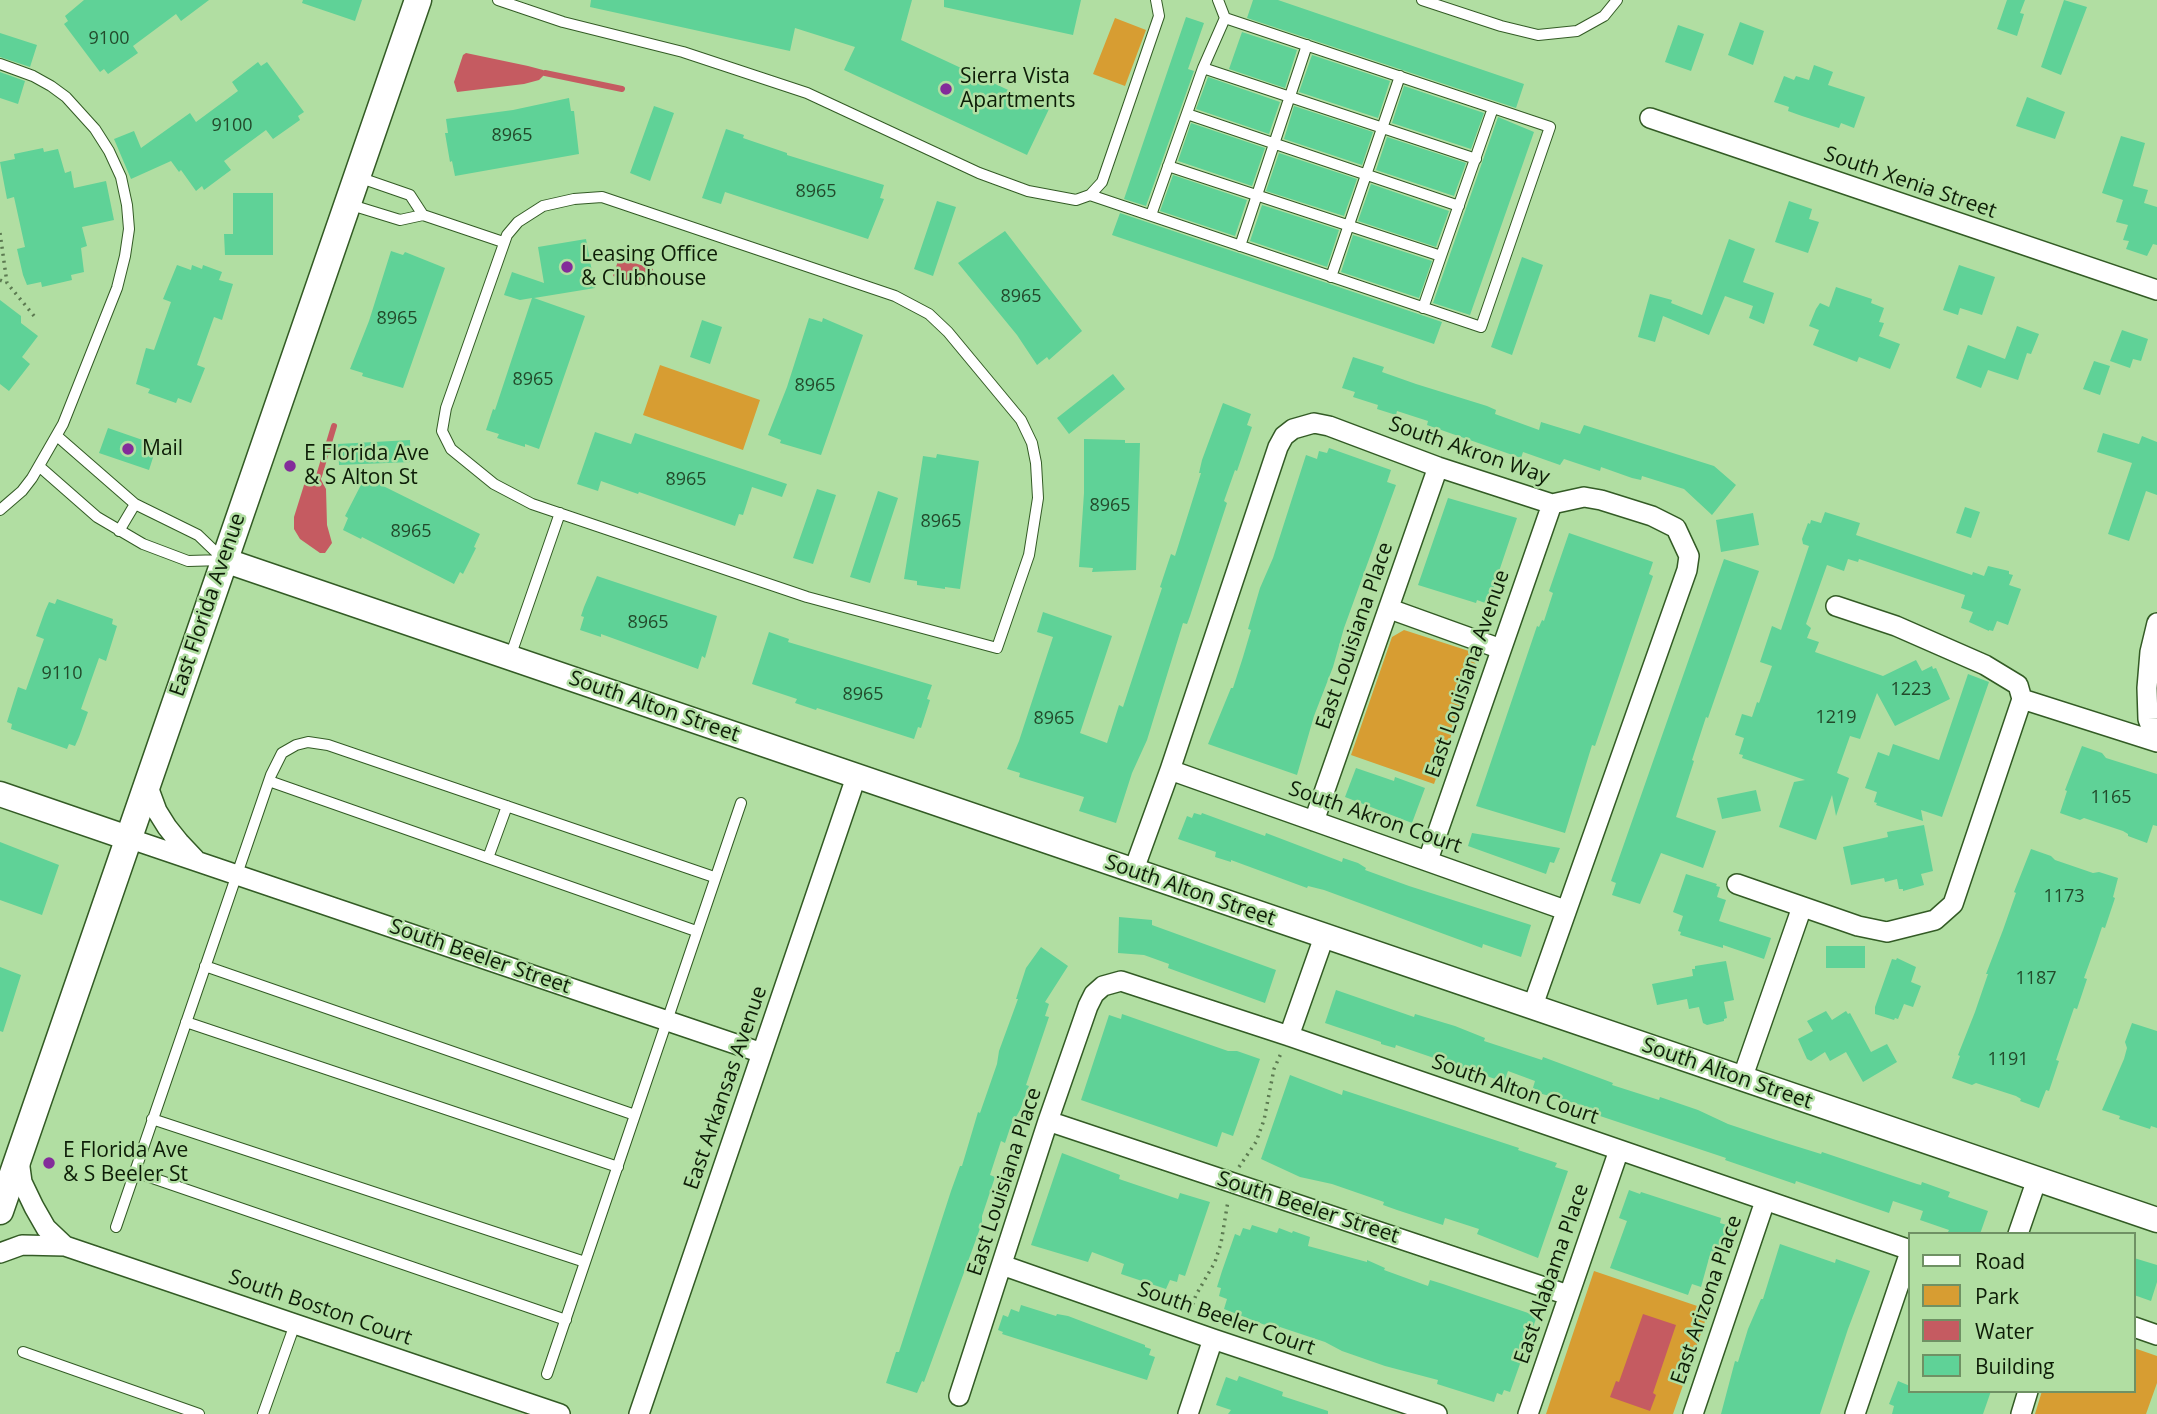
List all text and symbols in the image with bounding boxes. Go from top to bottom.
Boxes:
house number: 9100 [88,28,130,50]
place label: Sierra Vista Apartments [960,64,1075,114]
marker: Sierra Vista Apartments [938,81,954,97]
house number: 9100 [211,115,253,137]
house number: 8965 [491,125,533,147]
street label: South Xenia Street [1820,142,2000,224]
house number: 8965 [795,181,837,203]
place label: Leasing Office & Clubhouse [581,242,718,292]
marker: Leasing Office & Clubhouse [559,259,575,275]
house number: 8965 [1000,286,1042,308]
house number: 8965 [376,308,418,330]
house number: 8965 [512,369,554,391]
house number: 8965 [794,375,836,397]
street label: South Akron Way [1385,412,1553,490]
place label: Mail [142,436,183,462]
marker: Mail [120,441,136,457]
place label: E Florida Ave & S Alton St [304,441,429,491]
marker: E Florida Ave & S Alton St [282,458,298,474]
house number: 8965 [665,469,707,491]
house number: 8965 [1089,495,1131,517]
street label: East Florida Avenue [165,510,251,700]
house number: 8965 [920,511,962,533]
house number: 8965 [390,521,432,543]
street label: East Louisiana Place [1311,539,1399,733]
street label: East Louisiana Avenue [1421,567,1515,781]
house number: 8965 [627,612,669,634]
house number: 9110 [41,663,83,685]
street label: South Alton Street [565,666,743,748]
house number: 1223 [1890,679,1932,701]
house number: 8965 [842,684,884,706]
house number: 1219 [1815,707,1857,729]
house number: 8965 [1033,708,1075,730]
street label: South Akron Court [1285,777,1465,859]
house number: 1165 [2090,787,2132,809]
street label: South Alton Street [1101,850,1279,932]
house number: 1173 [2043,886,2085,908]
street label: South Beeler Street [386,914,574,1000]
house number: 1187 [2015,968,2057,990]
street label: East Arkansas Avenue [679,983,773,1193]
street label: South Alton Street [1638,1033,1816,1115]
house number: 1191 [1987,1049,2029,1071]
street label: South Alton Court [1428,1050,1602,1130]
street label: East Louisiana Place [963,1085,1047,1279]
place label: E Florida Ave & S Beeler St [63,1138,188,1188]
marker: E Florida Ave & S Beeler St [41,1155,57,1171]
street label: South Beeler Street [1214,1167,1402,1249]
street label: East Alabama Place [1509,1181,1595,1367]
street label: East Arizona Place [1666,1212,1748,1388]
legend [1909,1232,2136,1393]
text: Road [1975,1247,2025,1275]
street label: South Boston Court [225,1265,415,1351]
street label: South Beeler Court [1134,1277,1318,1361]
text: Park [1975,1282,2019,1310]
text: Water [1975,1317,2034,1345]
text: Building [1975,1352,2054,1380]

